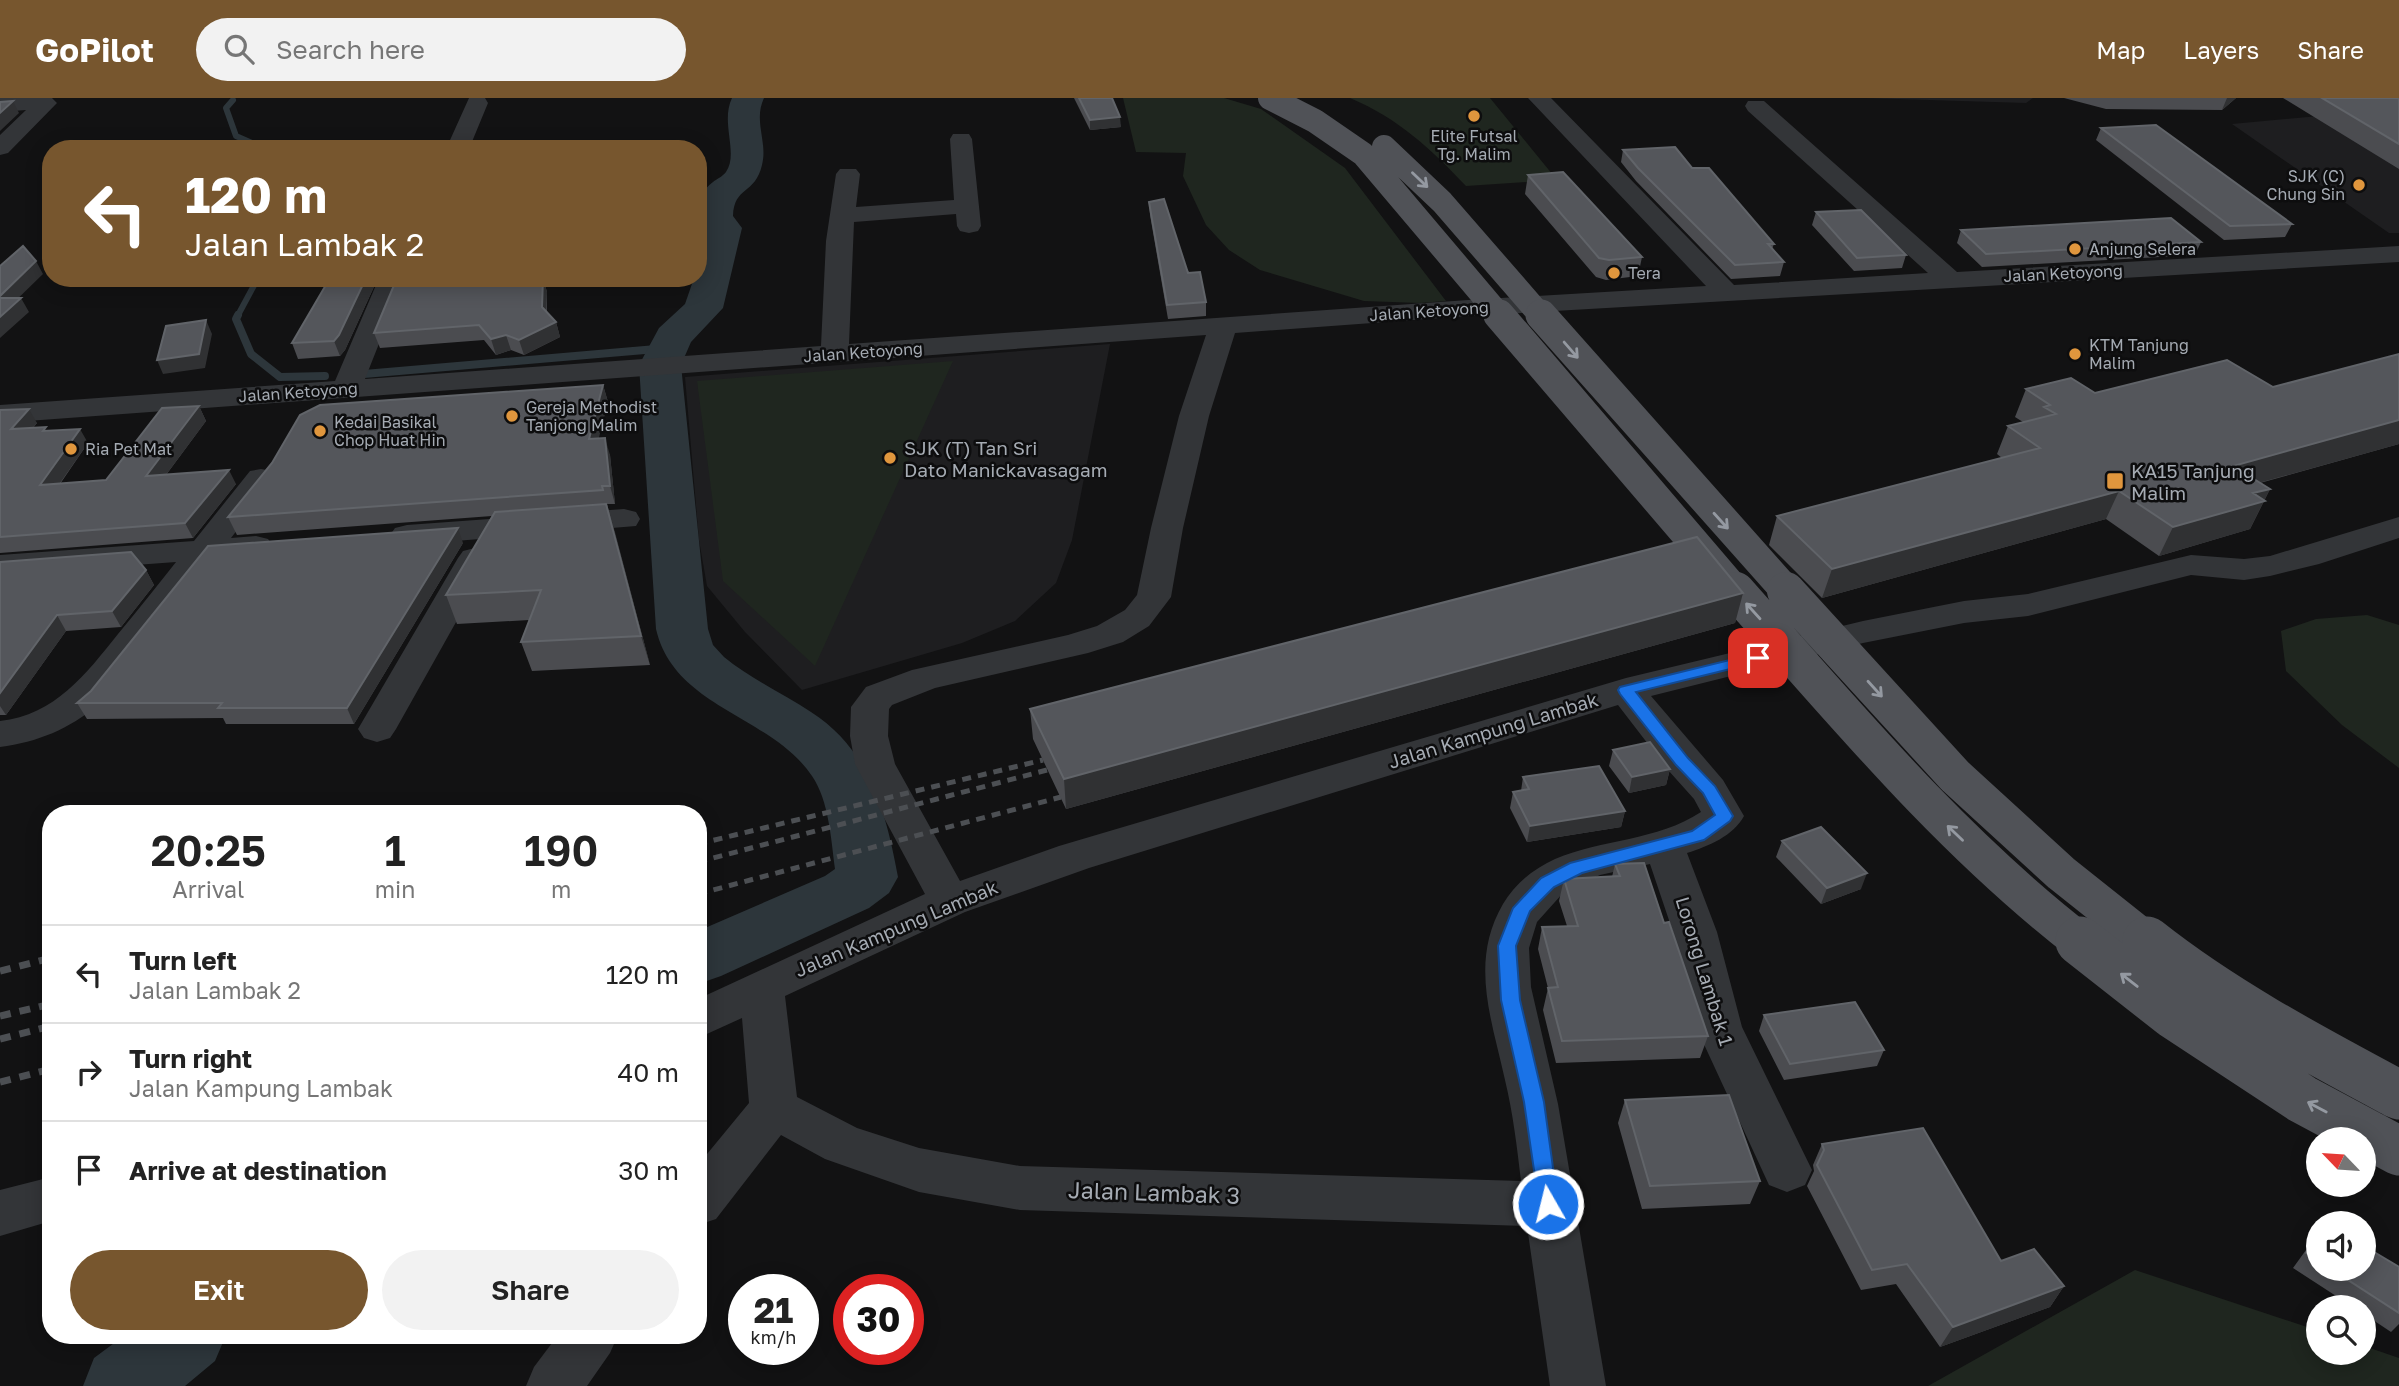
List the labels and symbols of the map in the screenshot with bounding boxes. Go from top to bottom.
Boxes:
marker: Elite Futsal Tg. Malim [1466,108,1482,124]
place label: Elite Futsal Tg. Malim [1430,126,1518,164]
place label: SJK (C) Chung Sin [2267,166,2345,204]
one-way arrow [1411,172,1428,189]
marker: SJK (C) Chung Sin [2351,177,2367,193]
place label: Anjung Selera [2089,239,2196,259]
marker: Anjung Selera [2067,241,2083,257]
street label: Jalan Ketoyong [2003,260,2123,286]
place label: Tera [1628,263,1661,283]
marker: Tera [1606,265,1622,281]
street label: Jalan Ketoyong [1369,297,1489,325]
place label: KTM Tanjung Malim [2089,335,2189,373]
street label: Jalan Ketoyong [803,338,923,366]
one-way arrow [1563,341,1579,359]
marker: KTM Tanjung Malim [2067,346,2083,362]
street label: Jalan Ketoyong [238,378,358,406]
place label: Gereja Methodist Tanjong Malim [526,397,657,435]
marker: Gereja Methodist Tanjong Malim [504,408,520,424]
place label: Kedai Basikal Chop Huat Hin [334,412,446,450]
marker: Kedai Basikal Chop Huat Hin [312,423,328,439]
place label: SJK (T) Tan Sri Dato Manickavasagam [904,436,1108,481]
place label: Ria Pet Mat [85,439,172,459]
marker: Ria Pet Mat [63,441,79,457]
marker: SJK (T) Tan Sri Dato Manickavasagam [882,450,898,466]
place label: KA15 Tanjung Malim [2131,459,2255,504]
marker: KA15 Tanjung Malim [2105,471,2125,491]
one-way arrow [1713,512,1730,529]
one-way arrow [1745,602,1761,620]
pin [1728,628,1788,688]
one-way arrow [1867,680,1883,698]
street label: Jalan Kampung Lambak [1385,687,1601,773]
one-way arrow [1947,825,1964,842]
street label: Jalan Kampung Lambak [791,875,1001,981]
street label: Lorong Lambak 1 [1671,894,1739,1048]
one-way arrow [2121,972,2139,987]
one-way arrow [2308,1100,2328,1114]
north arrow [2306,1127,2376,1197]
position arrow [1511,1167,1585,1241]
street label: Jalan Lambak 3 [1068,1175,1240,1209]
speed limit sign: 30 [833,1274,924,1365]

